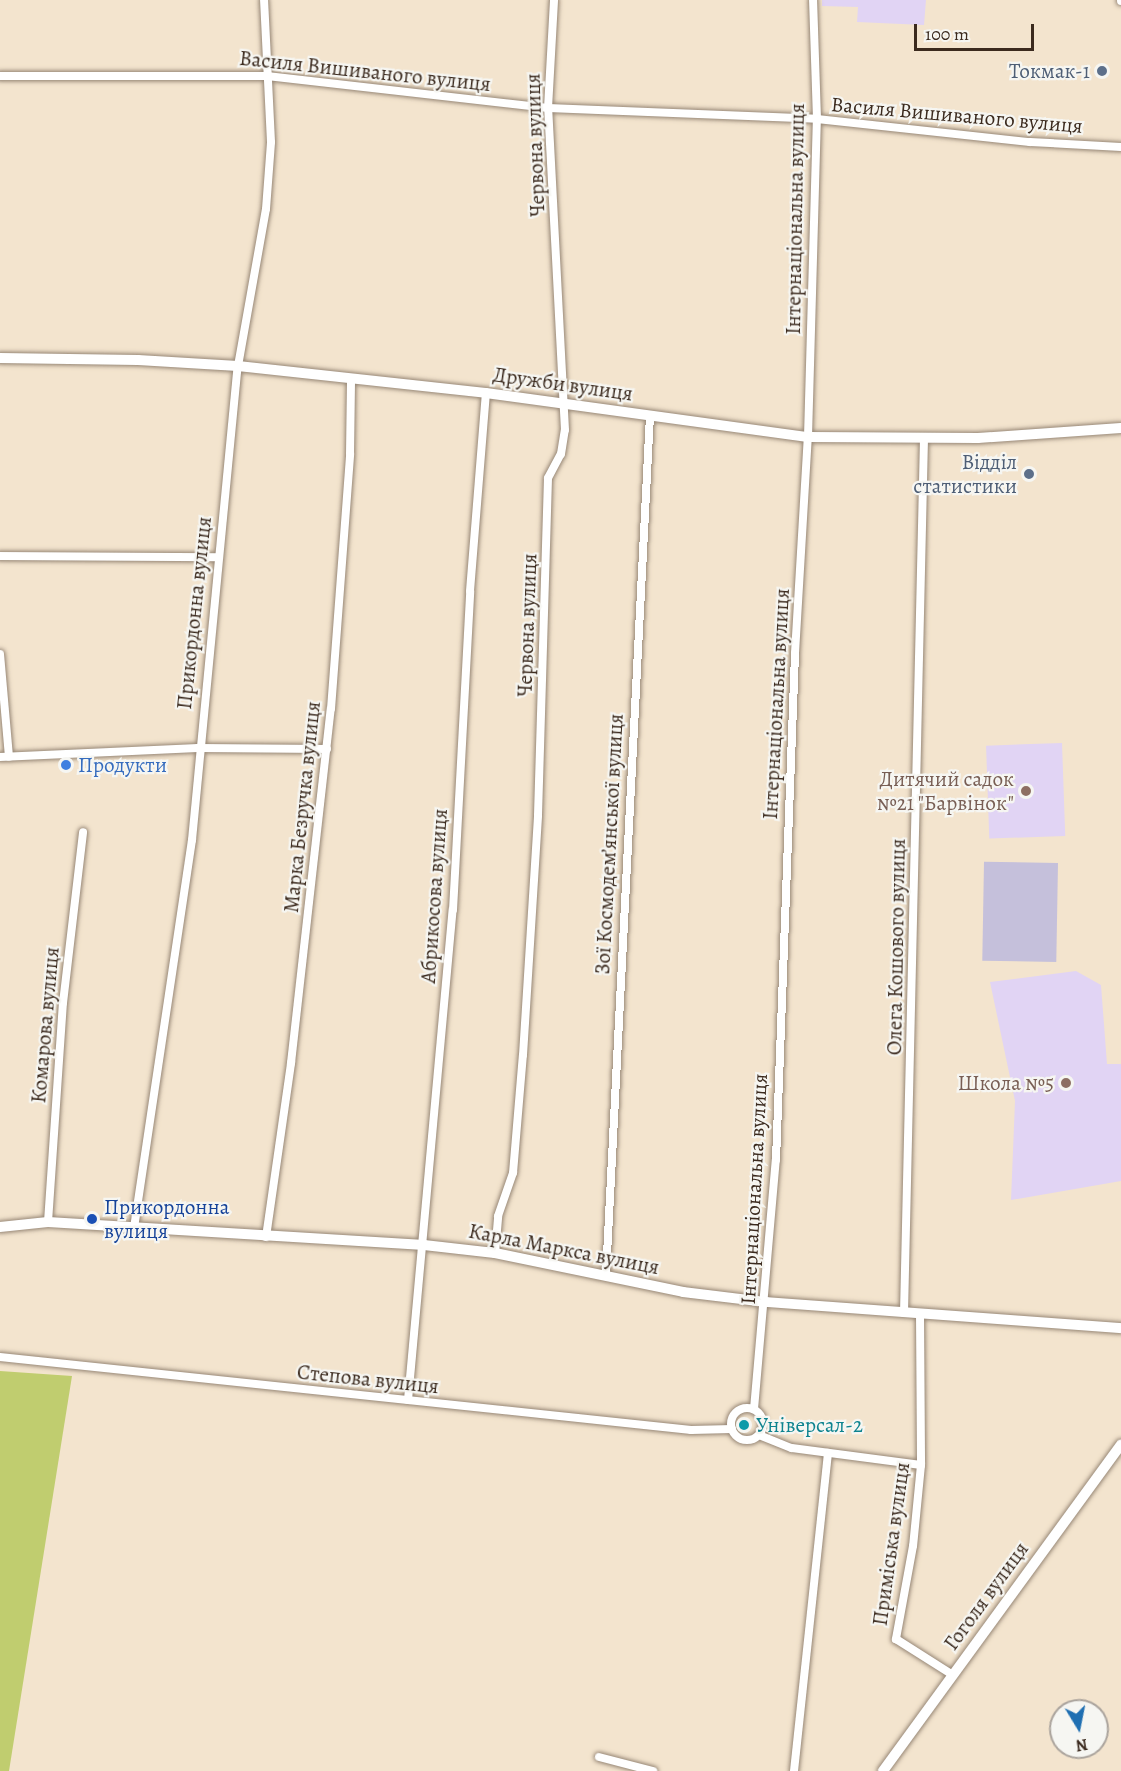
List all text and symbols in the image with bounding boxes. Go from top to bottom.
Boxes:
scale bar [917,12,1037,50]
text: 100 m [925,22,969,46]
street label: Василя Вишиваного вулиця [238,45,492,97]
place label: Токмак-1 [1009,58,1090,84]
marker: Токмак-1 [1095,64,1109,78]
street label: Червона вулиця [520,73,550,217]
street label: Василя Вишиваного вулиця [830,91,1084,139]
street label: Інтернаціональна вулиця [780,103,810,335]
street label: Дружби вулиця [491,362,635,406]
place label: Відділ статистики [913,449,1017,499]
marker: Відділ статистики [1022,467,1036,481]
street label: Прикордонна вулиця [171,515,217,711]
street label: Червона вулиця [512,553,542,697]
street label: Інтернаціональна вулиця [757,588,795,820]
street label: Марка Безручка вулиця [278,700,326,914]
street label: Зої Космодем’янської вулиця [590,713,628,975]
place label: Продукти [78,752,167,778]
marker: Продукти [59,758,73,772]
place label: Дитячий садок №21 "Барвінок" [876,766,1014,816]
marker: Дитячий садок №21 "Барвінок" [1019,784,1033,798]
street label: Абрикосова вулиця [415,808,453,984]
street label: Олега Кошового вулиця [882,839,910,1055]
street label: Комарова вулиця [26,946,64,1104]
place label: Школа №5 [957,1070,1054,1096]
street label: Інтернаціональна вулиця [735,1073,773,1305]
marker: Школа №5 [1059,1076,1073,1090]
place label: Прикордонна вулиця [104,1194,229,1244]
marker: Прикордонна вулиця [85,1212,99,1226]
street label: Карла Маркса вулиця [467,1218,661,1280]
street label: Степова вулиця [296,1359,440,1399]
place label: Універсал-2 [756,1412,863,1438]
marker: Універсал-2 [737,1418,751,1432]
street label: Приміська вулиця [867,1461,915,1627]
street label: Гоголя вулиця [938,1537,1034,1655]
north arrow [1049,1699,1109,1759]
text: N [1074,1733,1089,1757]

